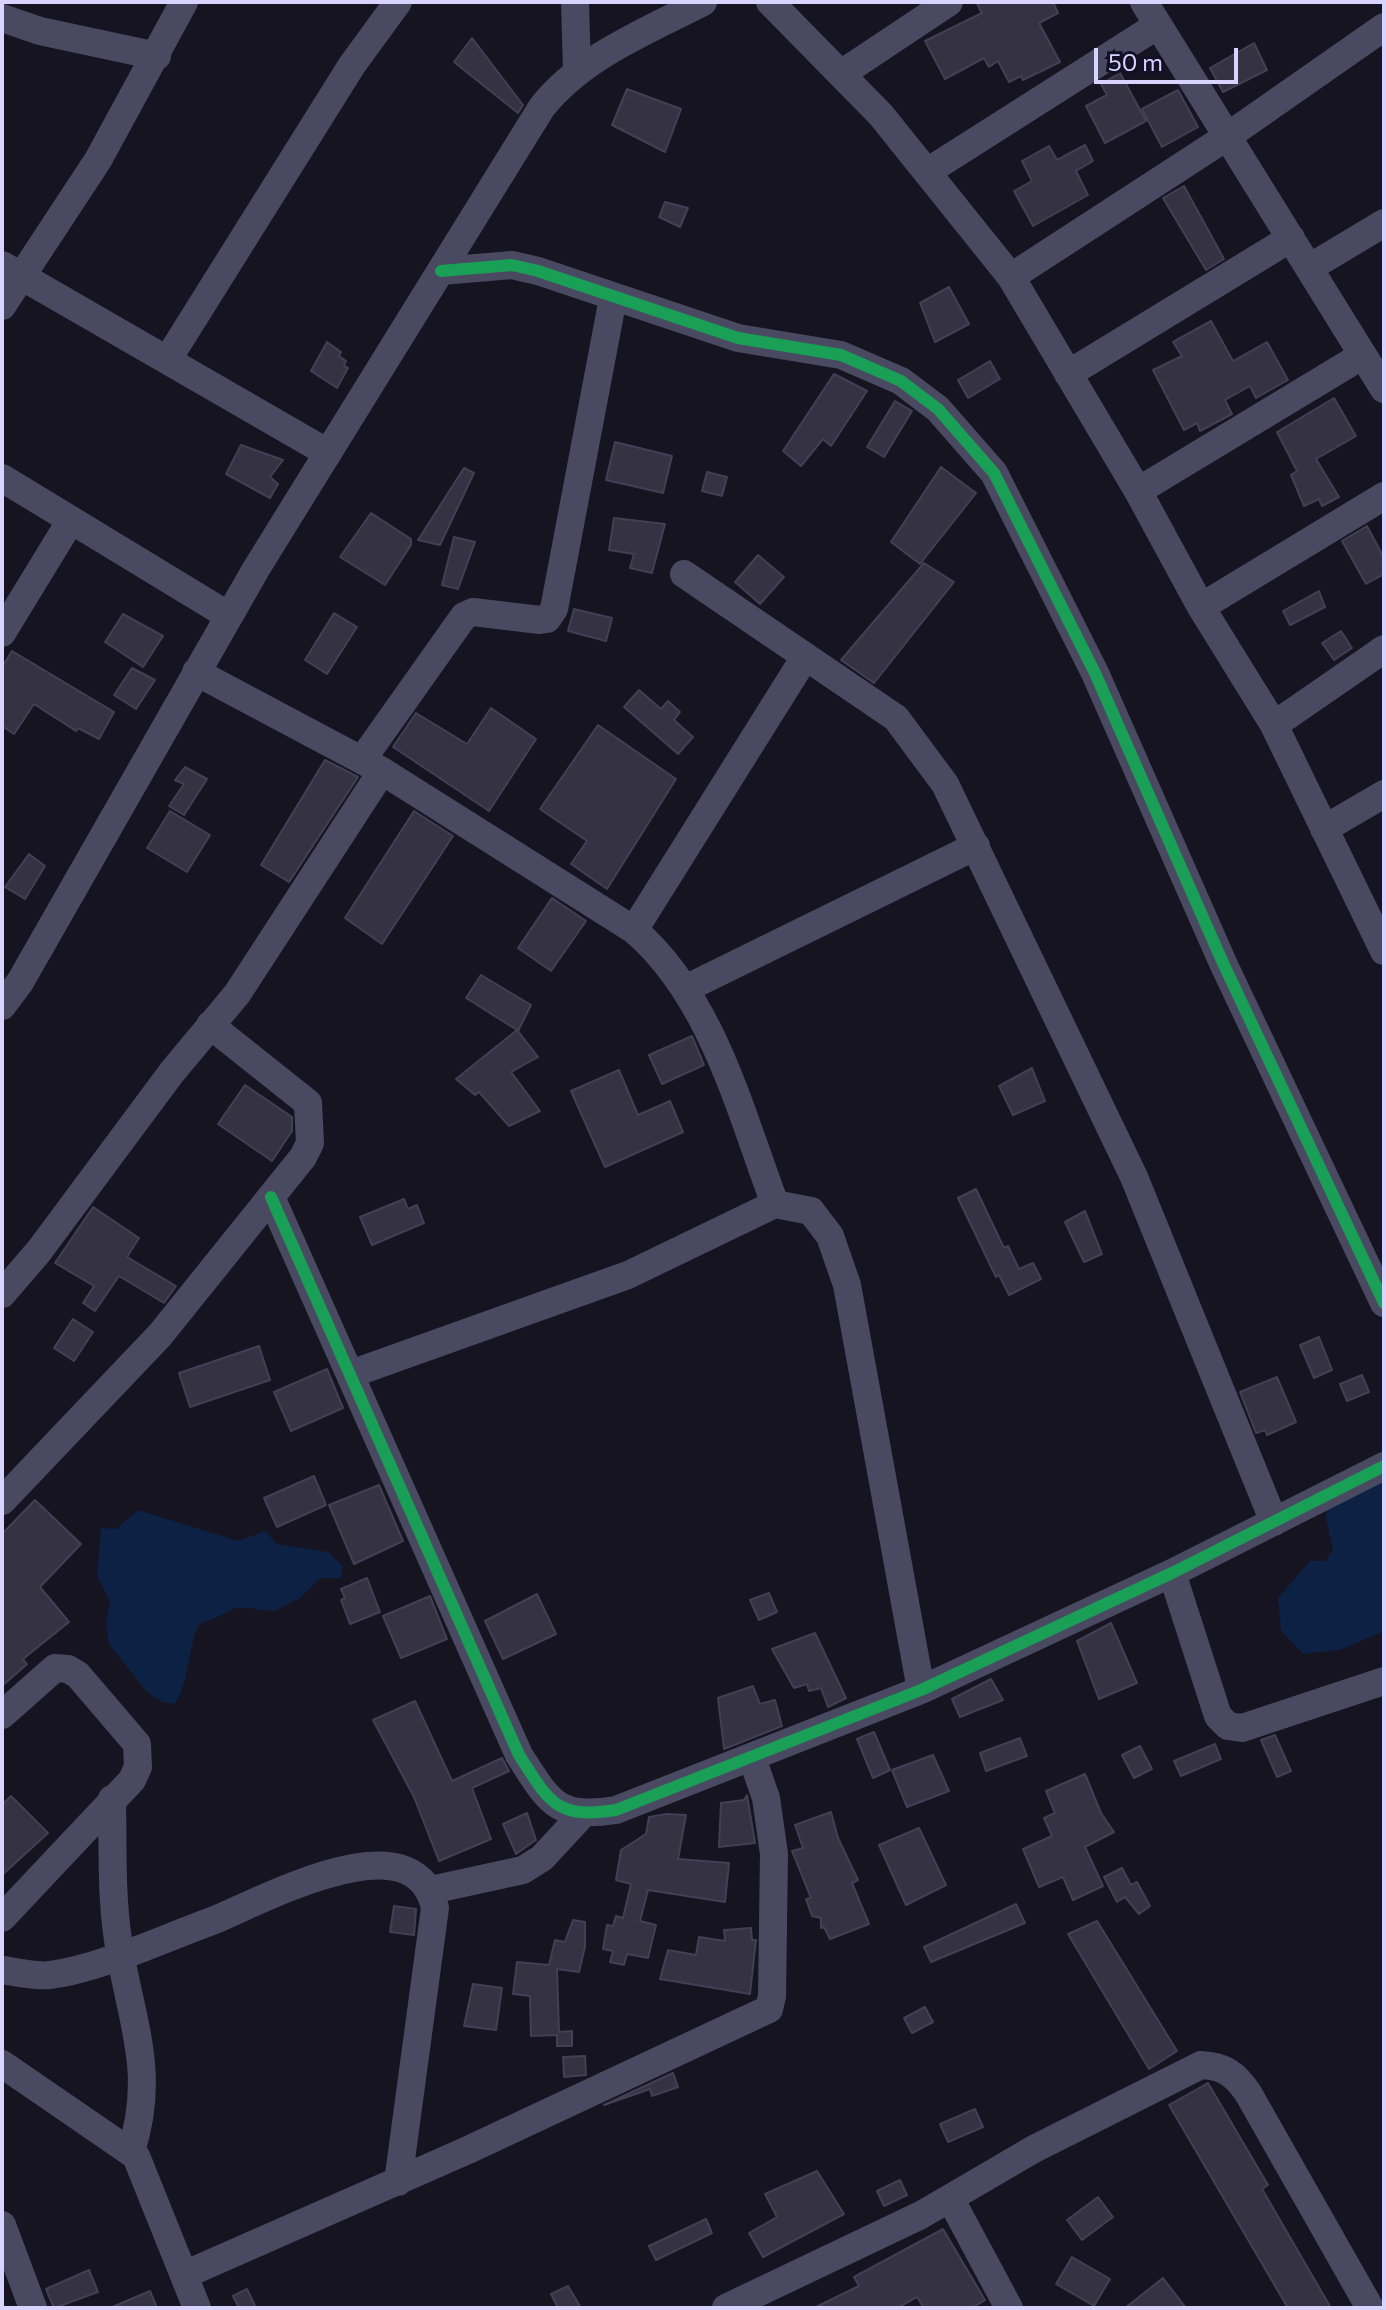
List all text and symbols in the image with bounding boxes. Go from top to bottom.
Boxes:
scale bar [1098,32,1242,82]
text: 50 m [1108,47,1163,76]

